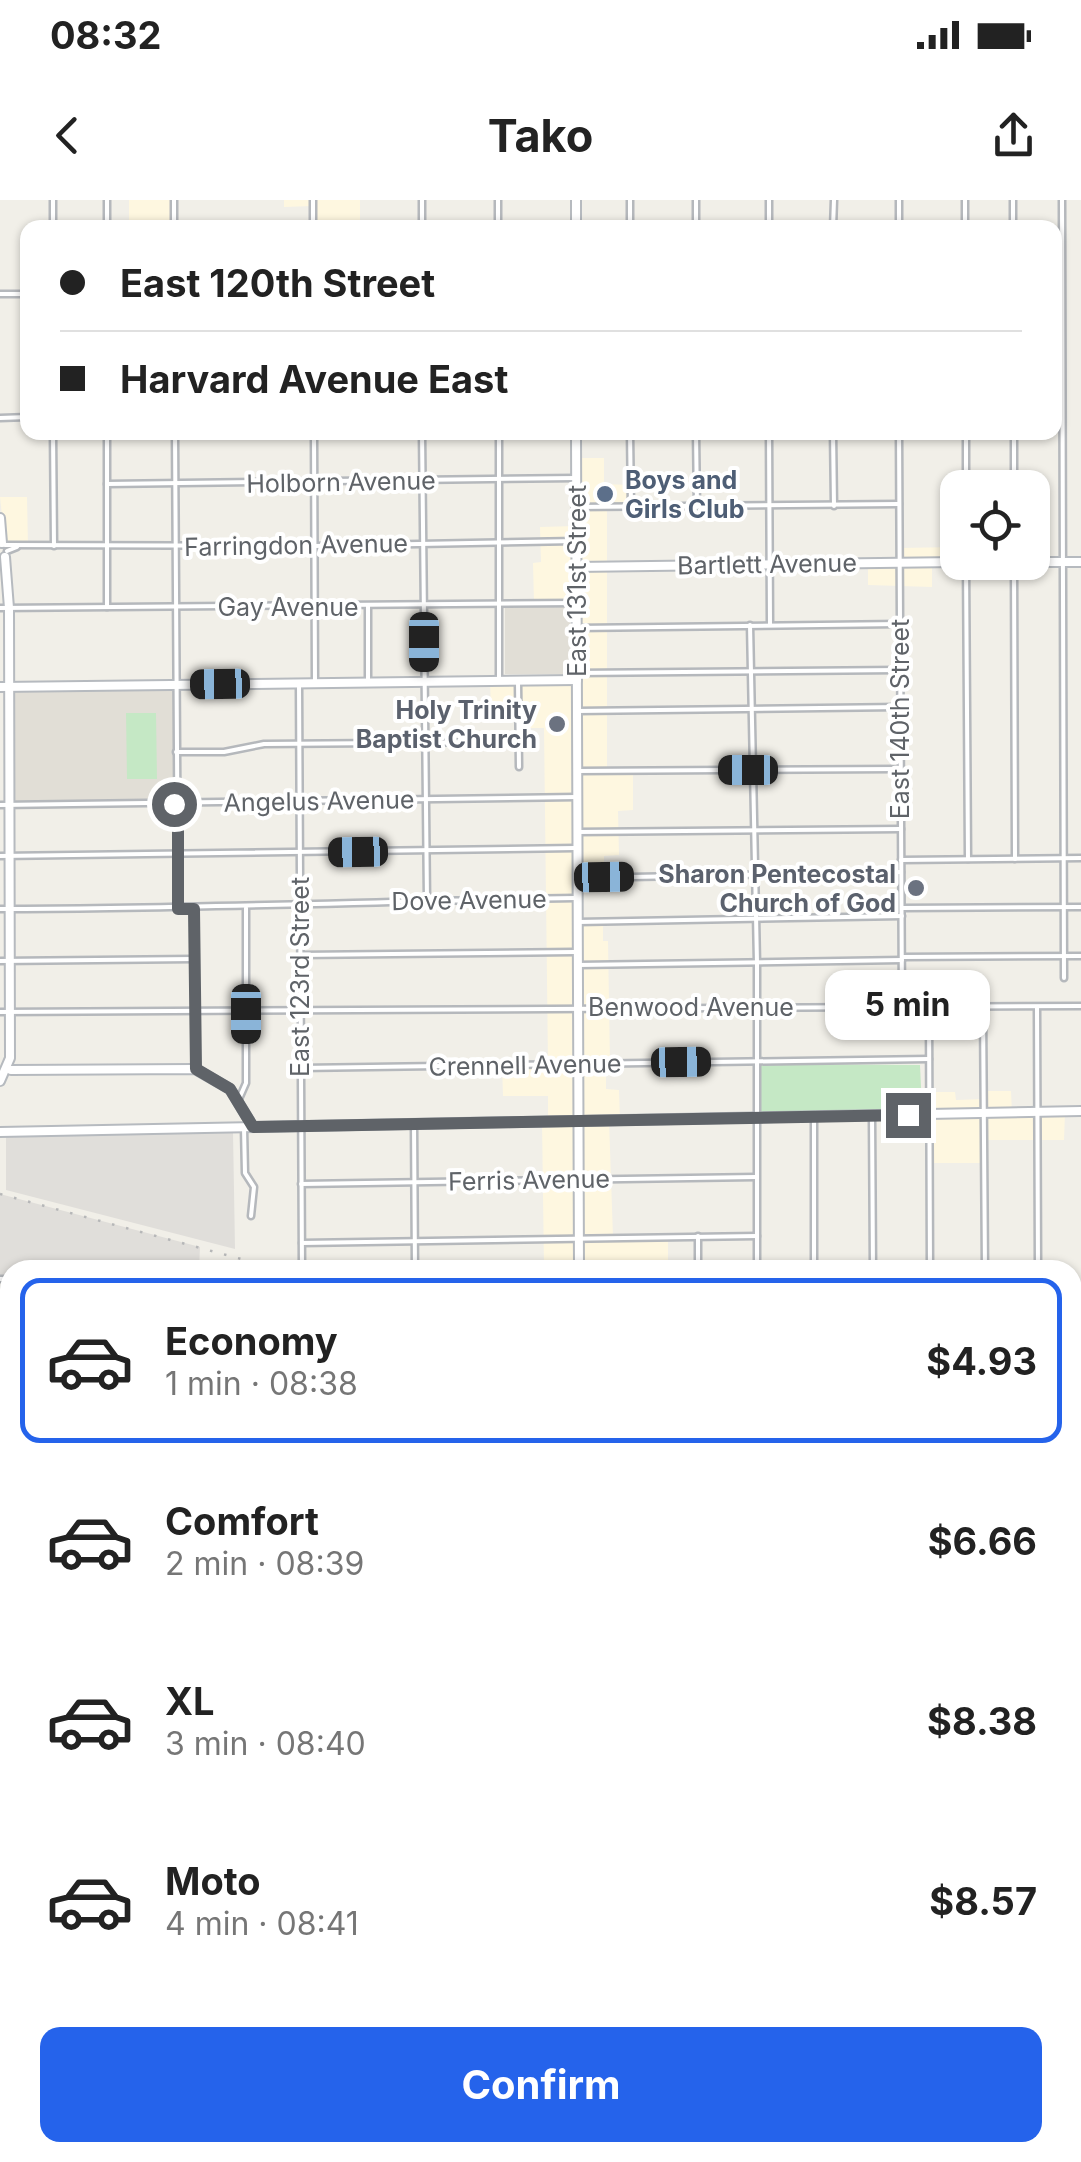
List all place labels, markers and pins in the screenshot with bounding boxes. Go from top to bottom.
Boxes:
place label: Boys and Girls Club [625,465,744,524]
marker: Boys and Girls Club [594,483,616,505]
place label: Holy Trinity Baptist Church [356,695,537,754]
marker: Holy Trinity Baptist Church [546,713,568,735]
place label: Sharon Pentecostal Church of God [658,859,896,918]
marker: Sharon Pentecostal Church of God [905,877,927,899]

